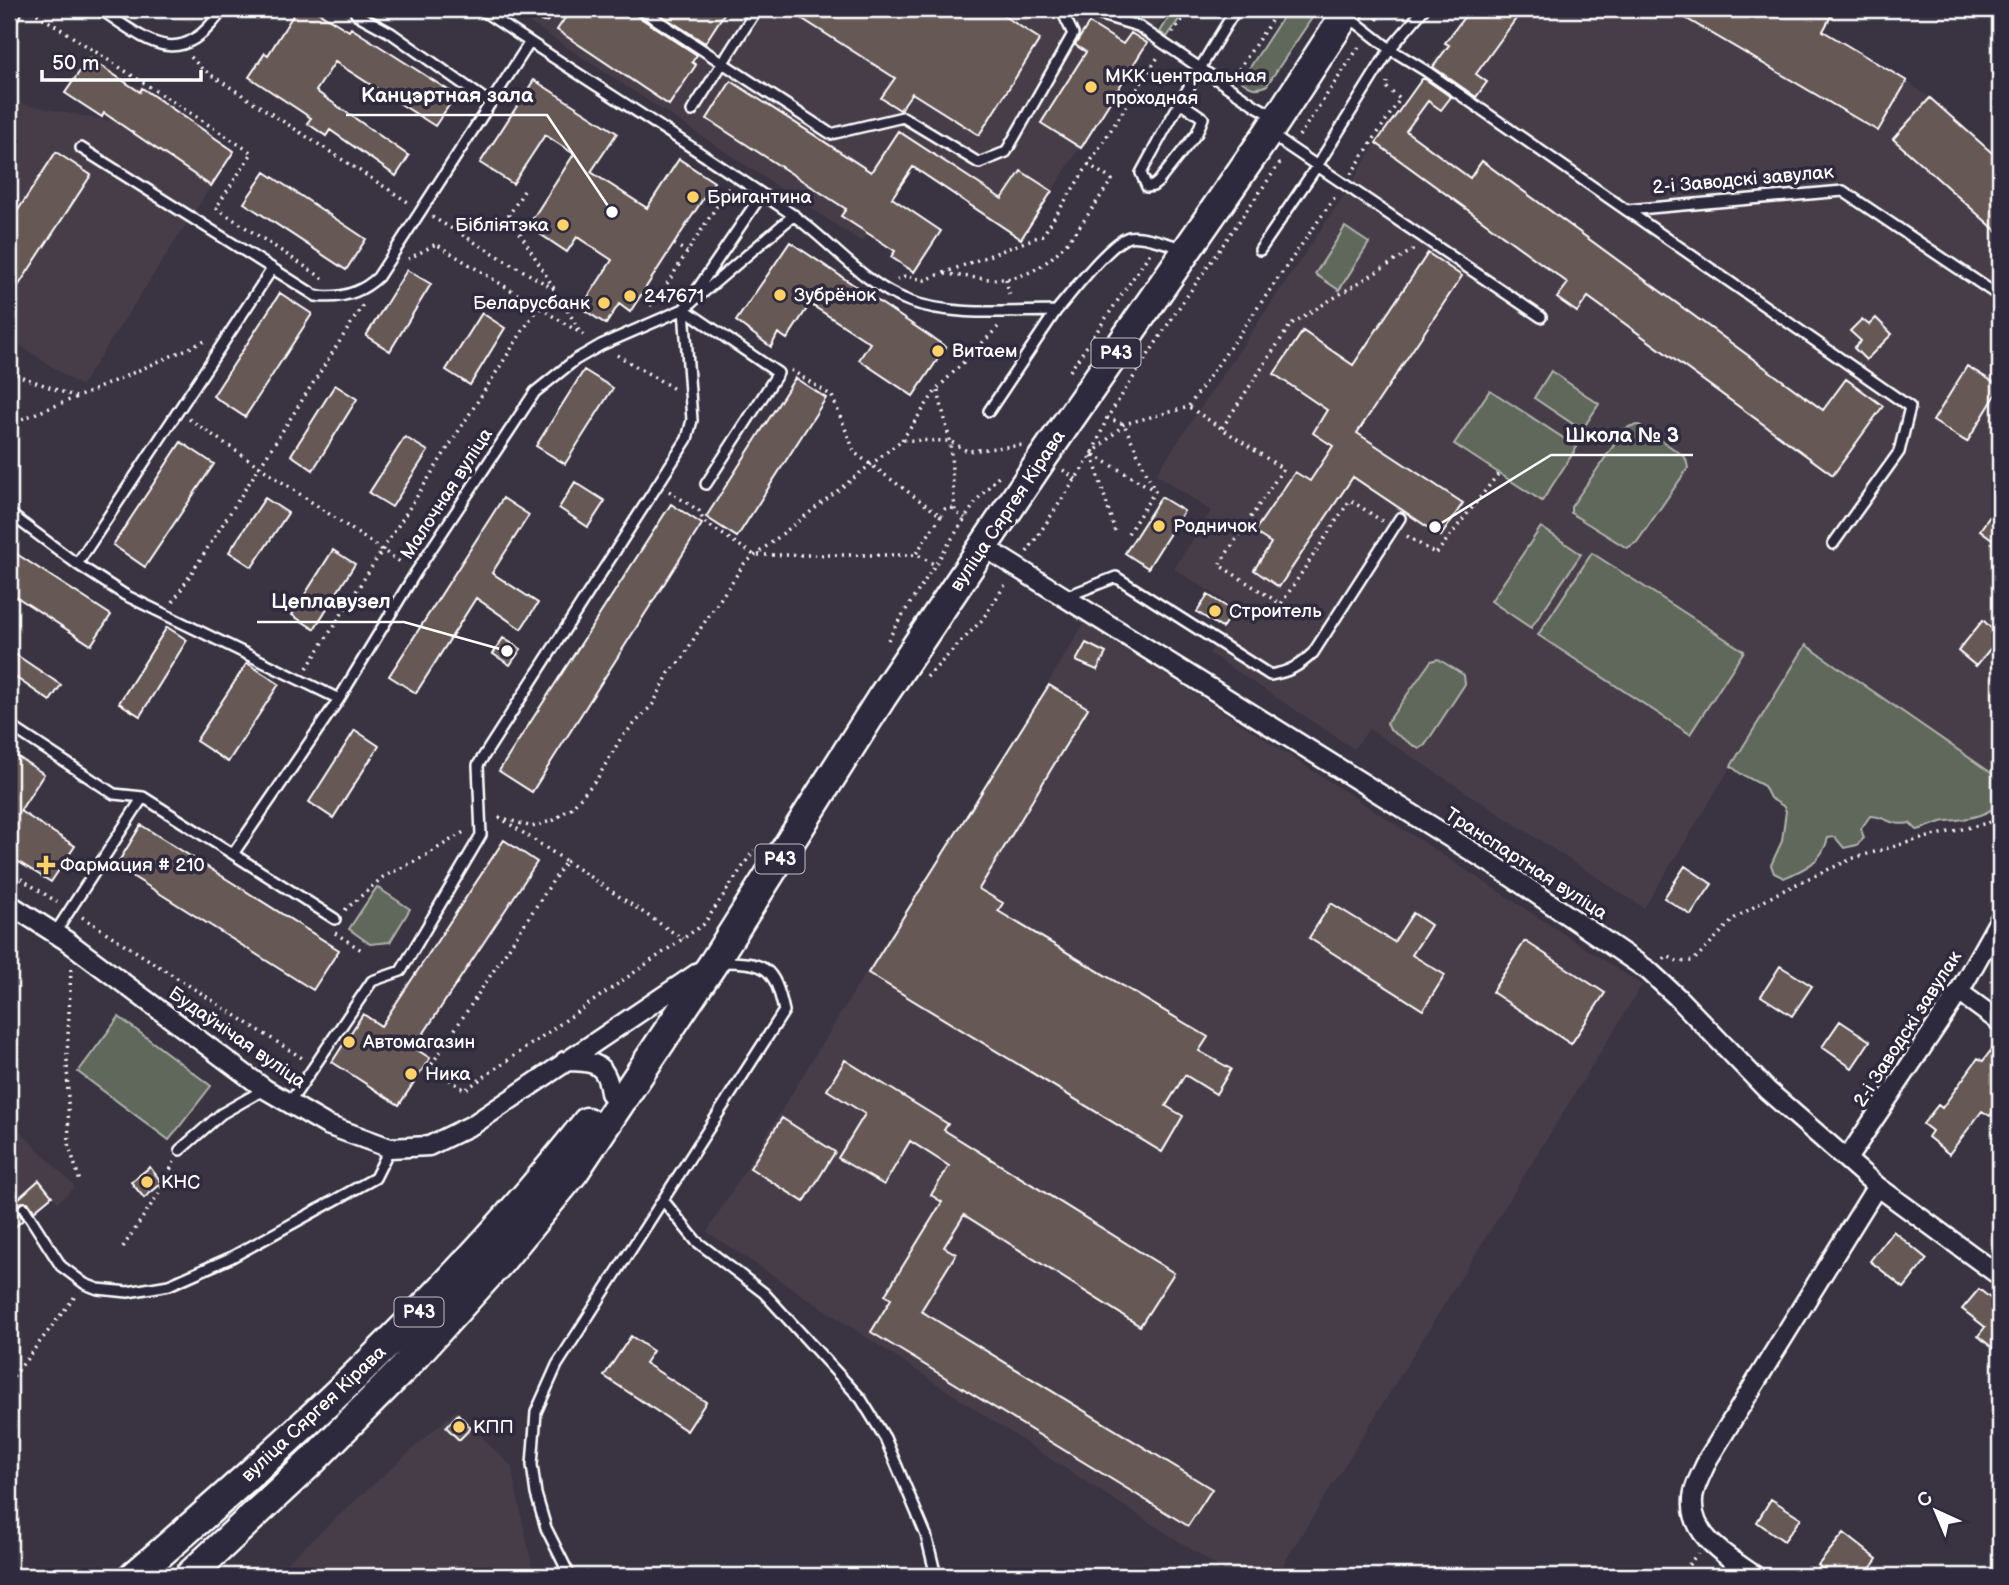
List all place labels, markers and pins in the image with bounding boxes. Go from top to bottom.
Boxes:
place label: МКК центральная проходная [1105,65,1267,110]
callout: Канцэртная зала [346,73,547,115]
marker: МКК центральная проходная [1083,79,1099,95]
place label: Бригантина [707,186,812,209]
marker: Бригантина [685,189,701,205]
place label: Бібліятэка [455,214,549,237]
marker: Бібліятэка [555,217,571,233]
place label: Зубрёнок [794,284,876,307]
place label: 247671 [644,285,704,308]
marker: Зубрёнок [772,287,788,303]
marker: 247671 [622,288,638,304]
place label: Беларусбанк [473,292,590,315]
marker: Беларусбанк [596,295,612,311]
place label: Витаем [952,340,1017,363]
marker: Витаем [930,343,946,359]
callout: Школа № 3 [1551,413,1693,455]
place label: Родничок [1173,515,1257,538]
marker: Родничок [1151,518,1167,534]
callout: Цеплавузел [257,580,404,622]
place label: Строитель [1229,600,1322,623]
marker: Строитель [1207,603,1223,619]
place label: Фармация # 210 [60,854,205,877]
marker: Фармация # 210 [38,857,54,873]
place label: Автомагазин [362,1031,475,1054]
marker: Автомагазин [341,1034,357,1050]
place label: Ника [425,1063,471,1086]
marker: Ника [403,1066,419,1082]
place label: КНС [161,1171,200,1194]
marker: КНС [139,1174,155,1190]
place label: КПП [473,1416,514,1439]
marker: КПП [451,1419,467,1435]

